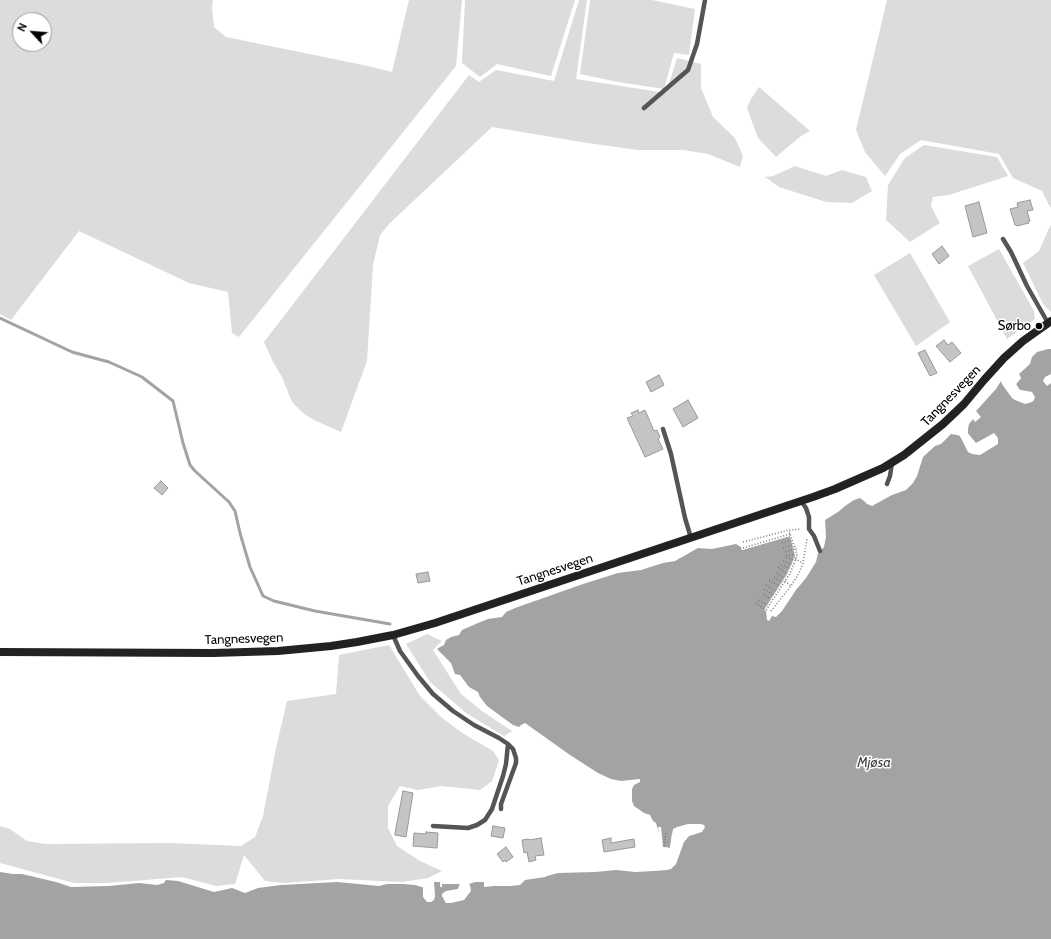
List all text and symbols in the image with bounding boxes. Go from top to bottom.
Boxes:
north arrow [12,12,52,52]
text: N [14,21,30,34]
place label: Sørbo [998,318,1031,334]
marker: Sørbo [1034,321,1044,331]
street label: Tangnesvegen [918,362,984,430]
street label: Tangnesvegen [515,550,595,590]
street label: Tangnesvegen [204,630,284,648]
water label: Mjøsa [857,755,891,771]

